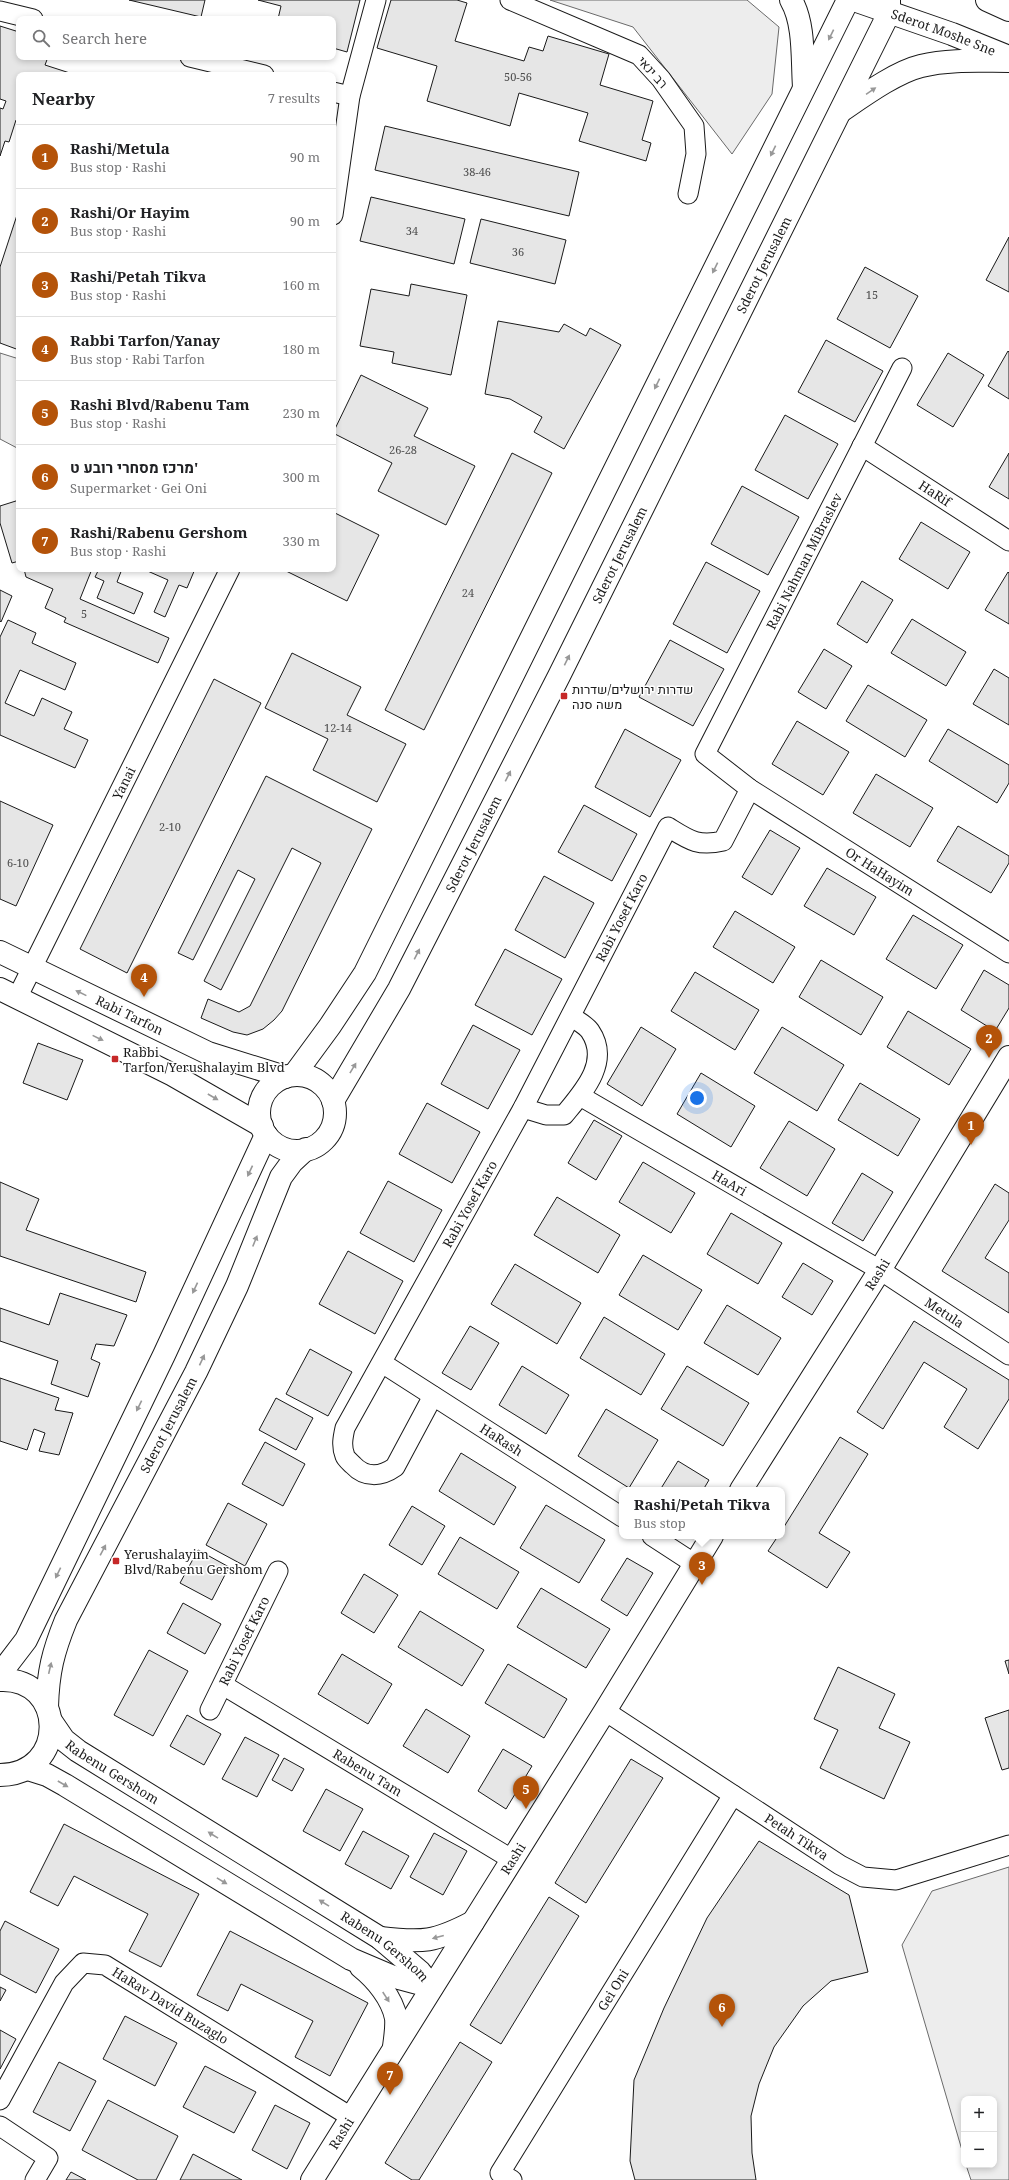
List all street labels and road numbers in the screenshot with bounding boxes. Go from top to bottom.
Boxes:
street label: Sderot Moshe Sne [889,5,998,60]
street label: רב ינאי [634,52,672,92]
street label: Sderot Jerusalem [732,213,795,316]
street label: HaRif [915,476,956,511]
street label: Rabi Nahman MiBraslev [762,489,846,632]
street label: Sderot Jerusalem [588,503,651,606]
street label: Yanai [108,764,139,803]
street label: Sderot Jerusalem [441,793,505,895]
street label: Or HaHayim [842,843,918,900]
street label: Rabi Yosef Karo [591,870,652,965]
street label: Rabi Tarfon [93,991,167,1039]
street label: Rabi Yosef Karo [438,1157,501,1251]
street label: HaAri [709,1166,750,1200]
street label: Rashi [860,1255,894,1294]
street label: Metula [921,1293,968,1332]
street label: Sderot Jerusalem [136,1374,201,1476]
street label: HaRash [477,1419,526,1460]
street label: Rabi Yosef Karo [214,1593,273,1688]
street label: Rabenu Gershom [62,1736,162,1808]
street label: Rabenu Tam [330,1744,406,1800]
street label: Petah Tikva [761,1809,832,1864]
street label: Rashi [496,1839,529,1878]
street label: Rabenu Gershom [337,1907,433,1985]
street label: HaRav David Buzaglo [109,1963,232,2048]
street label: Gei Oni [593,1966,633,2014]
street label: Rashi [324,2114,358,2153]

